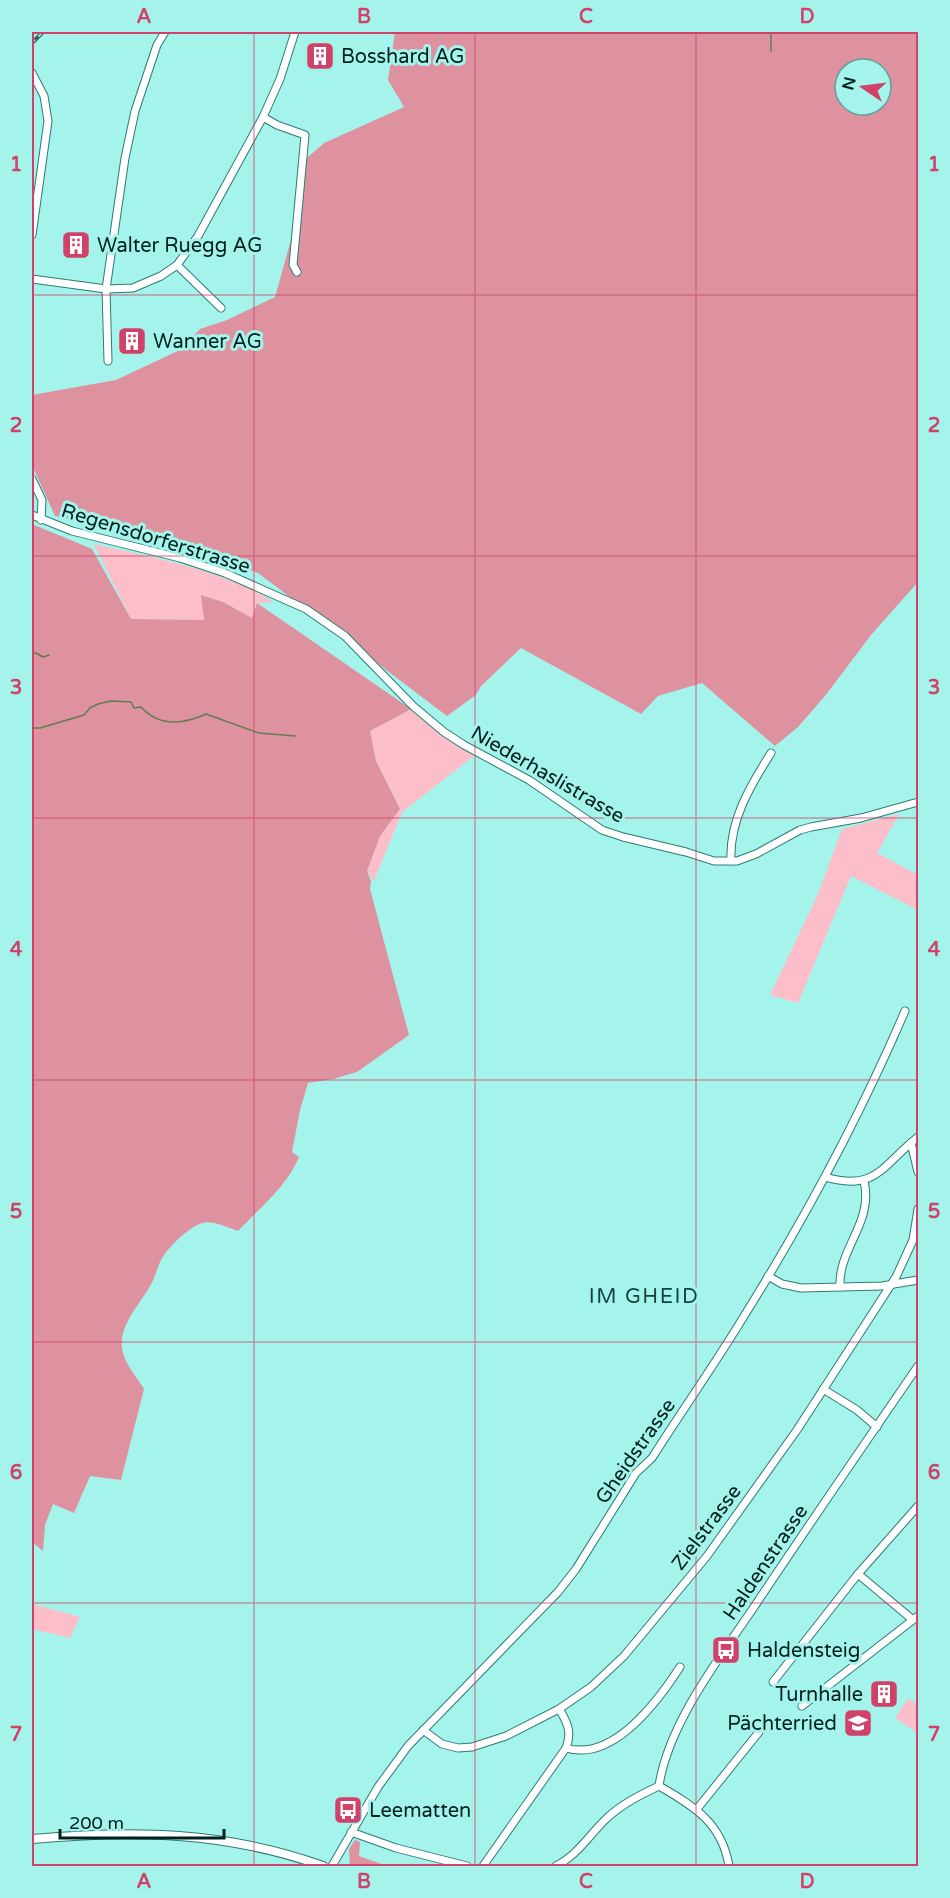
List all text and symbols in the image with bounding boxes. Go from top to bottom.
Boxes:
text: A [137,5,152,29]
text: B [357,5,371,29]
text: C [579,5,593,29]
text: D [799,5,815,29]
building icon: Bosshard AG [304,40,336,72]
place label: Bosshard AG [341,45,465,69]
north arrow [833,57,893,117]
text: N [838,75,861,92]
text: 1 [10,153,22,177]
text: 1 [928,153,940,177]
building icon: Walter Ruegg AG [60,229,92,261]
place label: Walter Ruegg AG [97,234,262,258]
building icon: Wanner AG [116,325,148,357]
place label: Wanner AG [153,330,262,354]
text: 2 [10,414,22,438]
text: 2 [928,414,940,438]
street label: Regensdorferstrasse [58,499,253,579]
text: 3 [10,676,22,700]
text: 3 [928,676,940,700]
street label: Niederhaslistrasse [466,721,629,829]
text: 4 [10,938,23,962]
text: 4 [928,938,941,962]
text: 5 [10,1200,22,1224]
text: 5 [928,1200,940,1224]
district label: IM GHEID [589,1284,699,1309]
street label: Gheidstrasse [591,1394,681,1509]
text: 6 [10,1461,22,1485]
text: 6 [928,1461,940,1485]
street label: Zielstrasse [667,1480,747,1575]
street label: Haldenstrasse [718,1500,813,1625]
bus stop icon: Haldensteig [710,1634,742,1666]
place label: Haldensteig [747,1639,860,1663]
building icon: Turnhalle [868,1678,900,1710]
place label: Turnhalle [775,1683,863,1707]
school or university icon: Pächterried [842,1707,874,1739]
place label: Pächterried [727,1712,837,1736]
text: 7 [10,1723,22,1747]
text: 7 [928,1723,940,1747]
bus stop icon: Leematten [332,1794,364,1826]
place label: Leematten [369,1799,471,1823]
scale bar [60,1802,224,1840]
text: 200 m [69,1812,124,1834]
text: A [137,1870,152,1894]
text: B [357,1870,371,1894]
text: C [579,1870,593,1894]
text: D [799,1870,815,1894]

